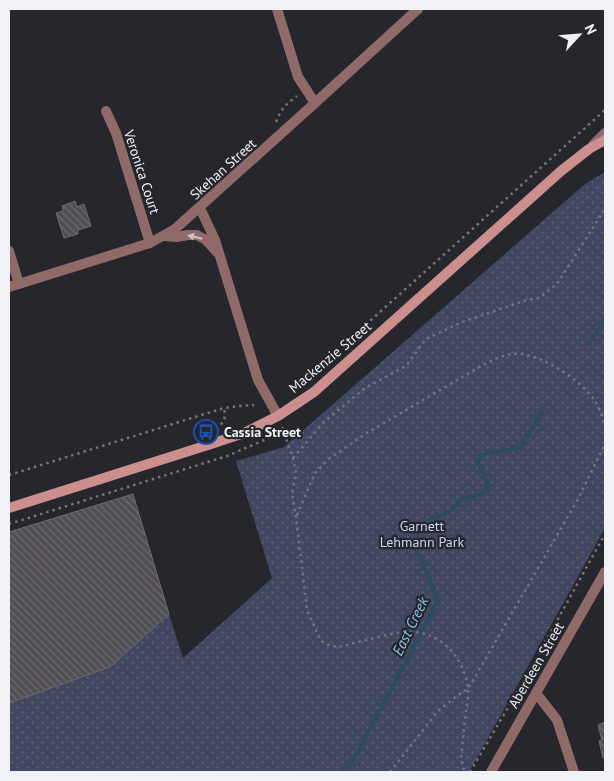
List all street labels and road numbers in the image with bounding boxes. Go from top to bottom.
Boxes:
street label: Veronica Court [120,127,164,217]
street label: Skehan Street [186,134,260,203]
street label: Mackenzie Street [285,317,375,397]
street label: Aberdeen Street [504,619,568,711]

